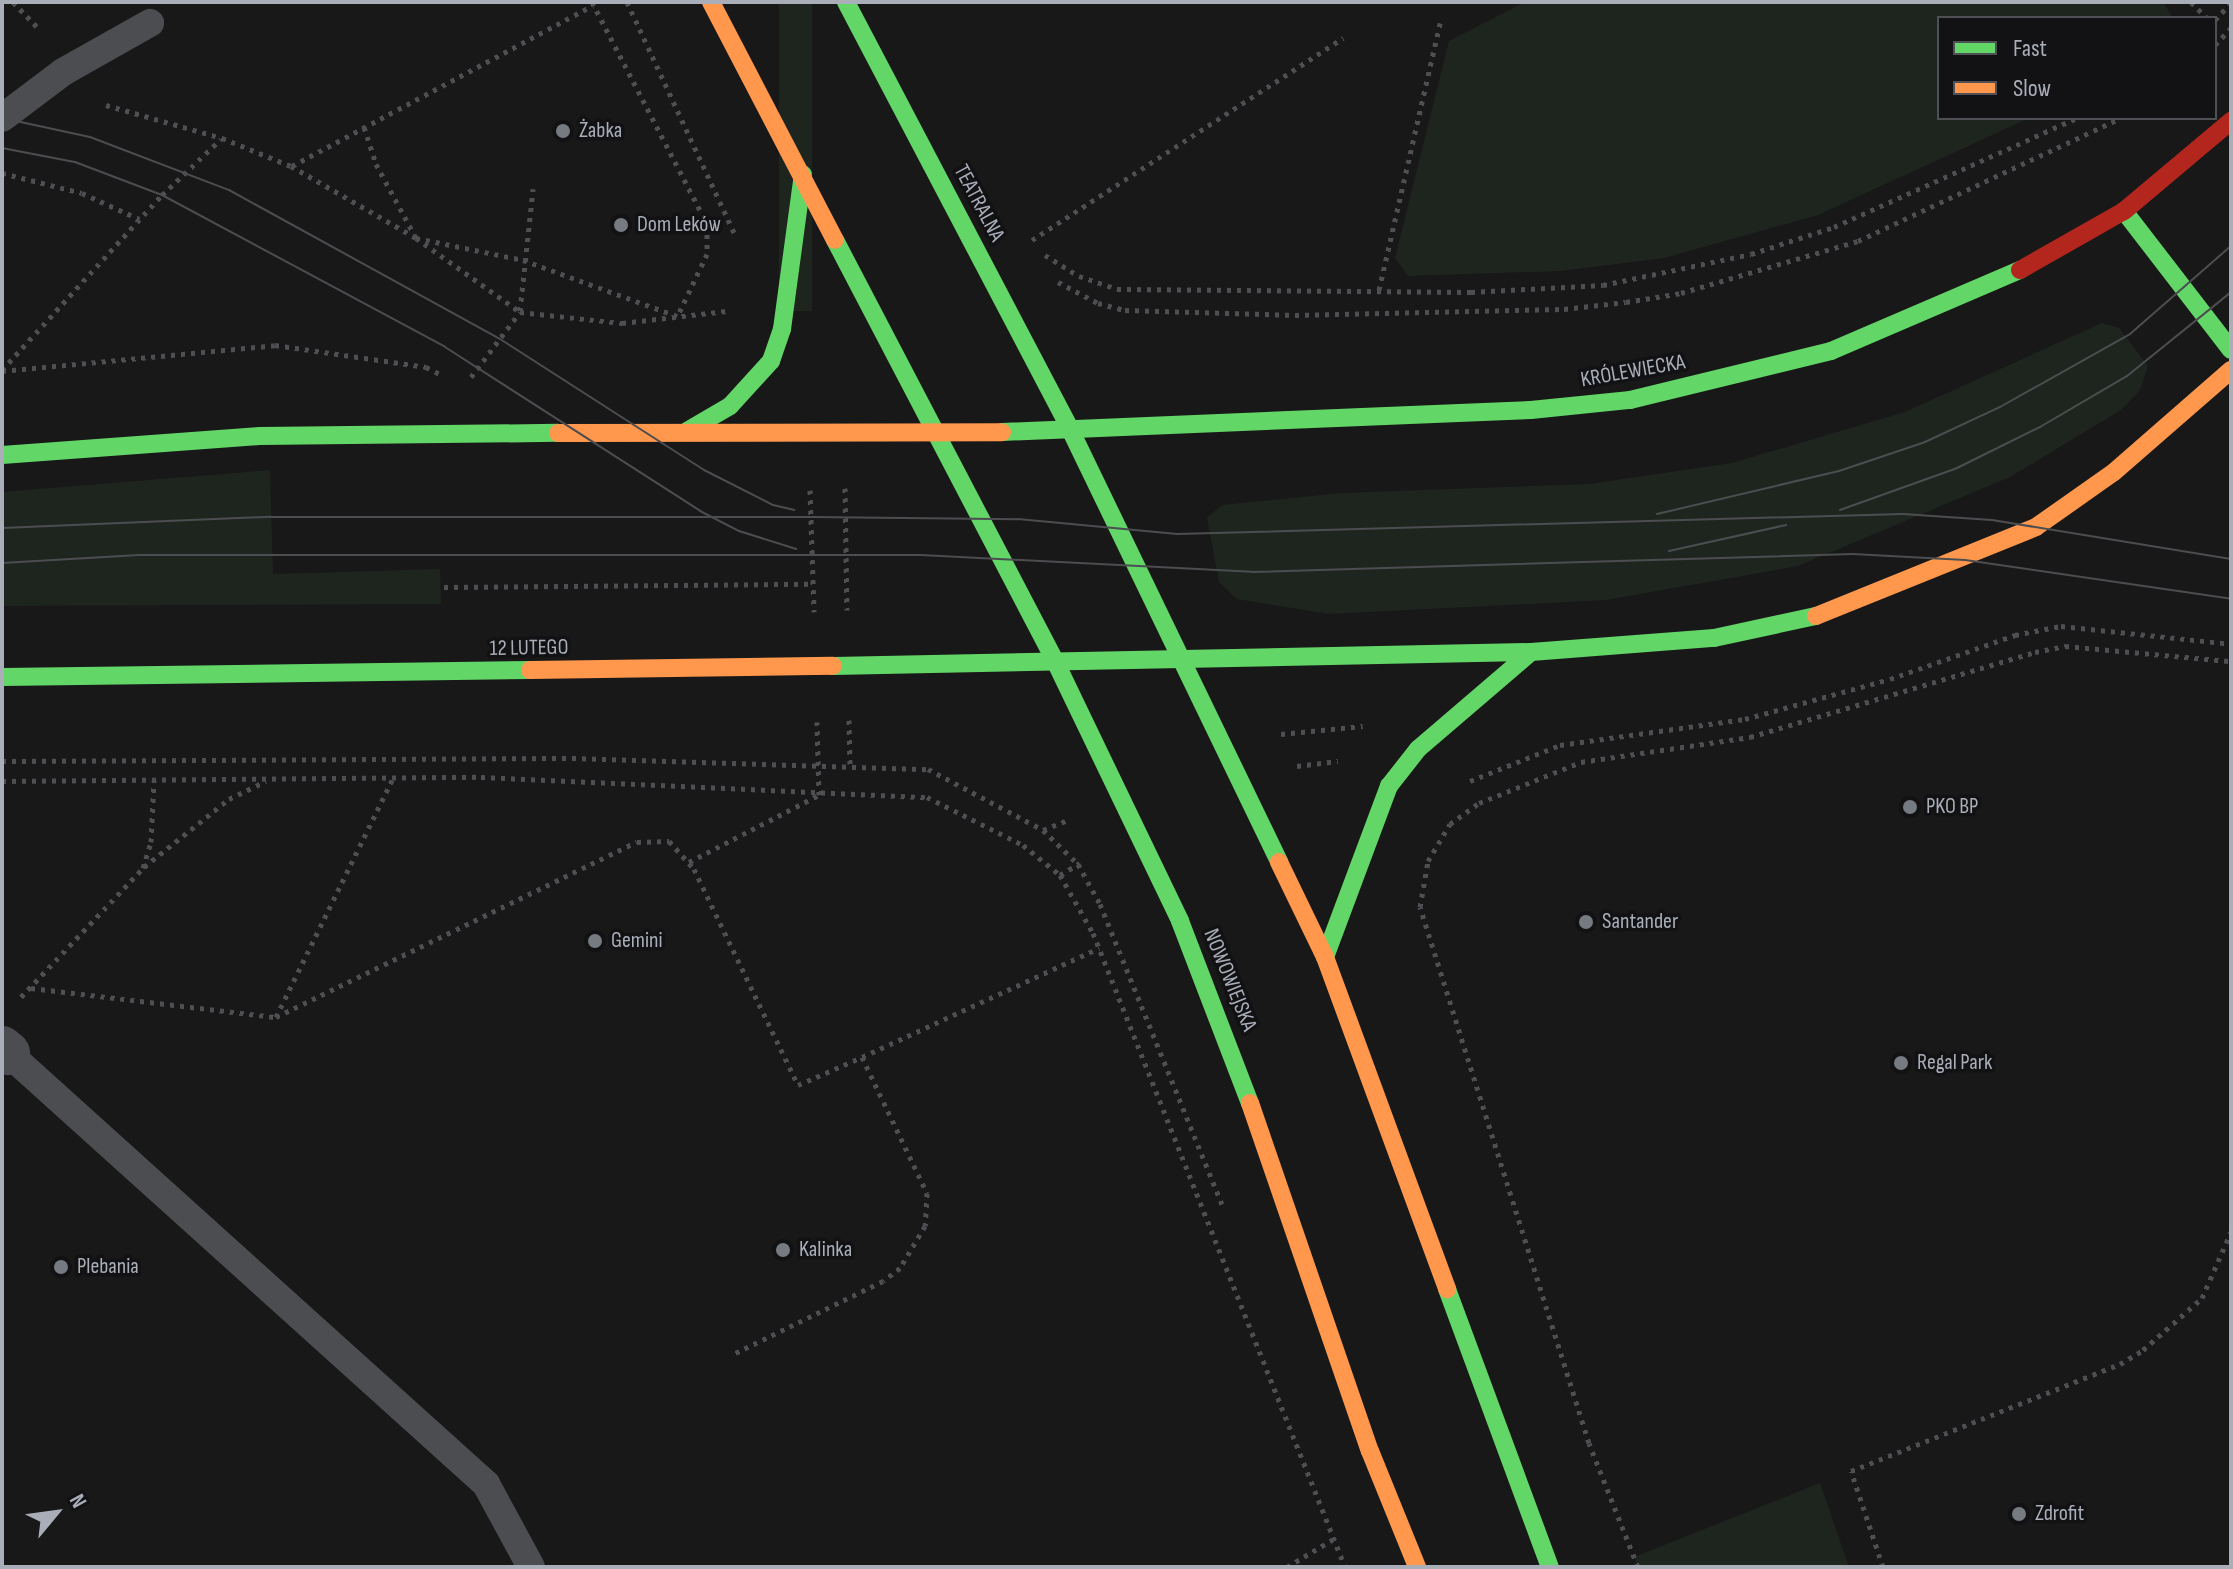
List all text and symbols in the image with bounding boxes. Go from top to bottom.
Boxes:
legend [1937,16,2217,120]
text: Fast [2013,34,2047,63]
text: Slow [2013,74,2051,103]
place label: Żabka [579,118,622,144]
marker: Żabka [554,122,572,140]
street label: TEATRALNA [948,160,1010,246]
place label: Dom Leków [637,212,721,238]
marker: Dom Leków [612,216,630,234]
street label: KRÓLEWIECKA [1579,349,1687,393]
street label: 12 LUTEGO [489,634,569,662]
place label: PKO BP [1926,794,1978,820]
marker: PKO BP [1901,798,1919,816]
place label: Santander [1602,909,1678,935]
marker: Santander [1577,913,1595,931]
street label: NOWOWIEJSKA [1198,925,1262,1035]
place label: Gemini [611,928,663,954]
marker: Gemini [586,932,604,950]
place label: Regal Park [1917,1050,1992,1076]
marker: Regal Park [1892,1054,1910,1072]
place label: Kalinka [799,1237,852,1263]
marker: Kalinka [774,1241,792,1259]
place label: Plebania [77,1254,139,1280]
marker: Plebania [52,1258,70,1276]
north arrow [16,1473,96,1553]
text: N [63,1489,92,1513]
place label: Zdrofit [2035,1501,2084,1527]
marker: Zdrofit [2010,1505,2028,1523]

